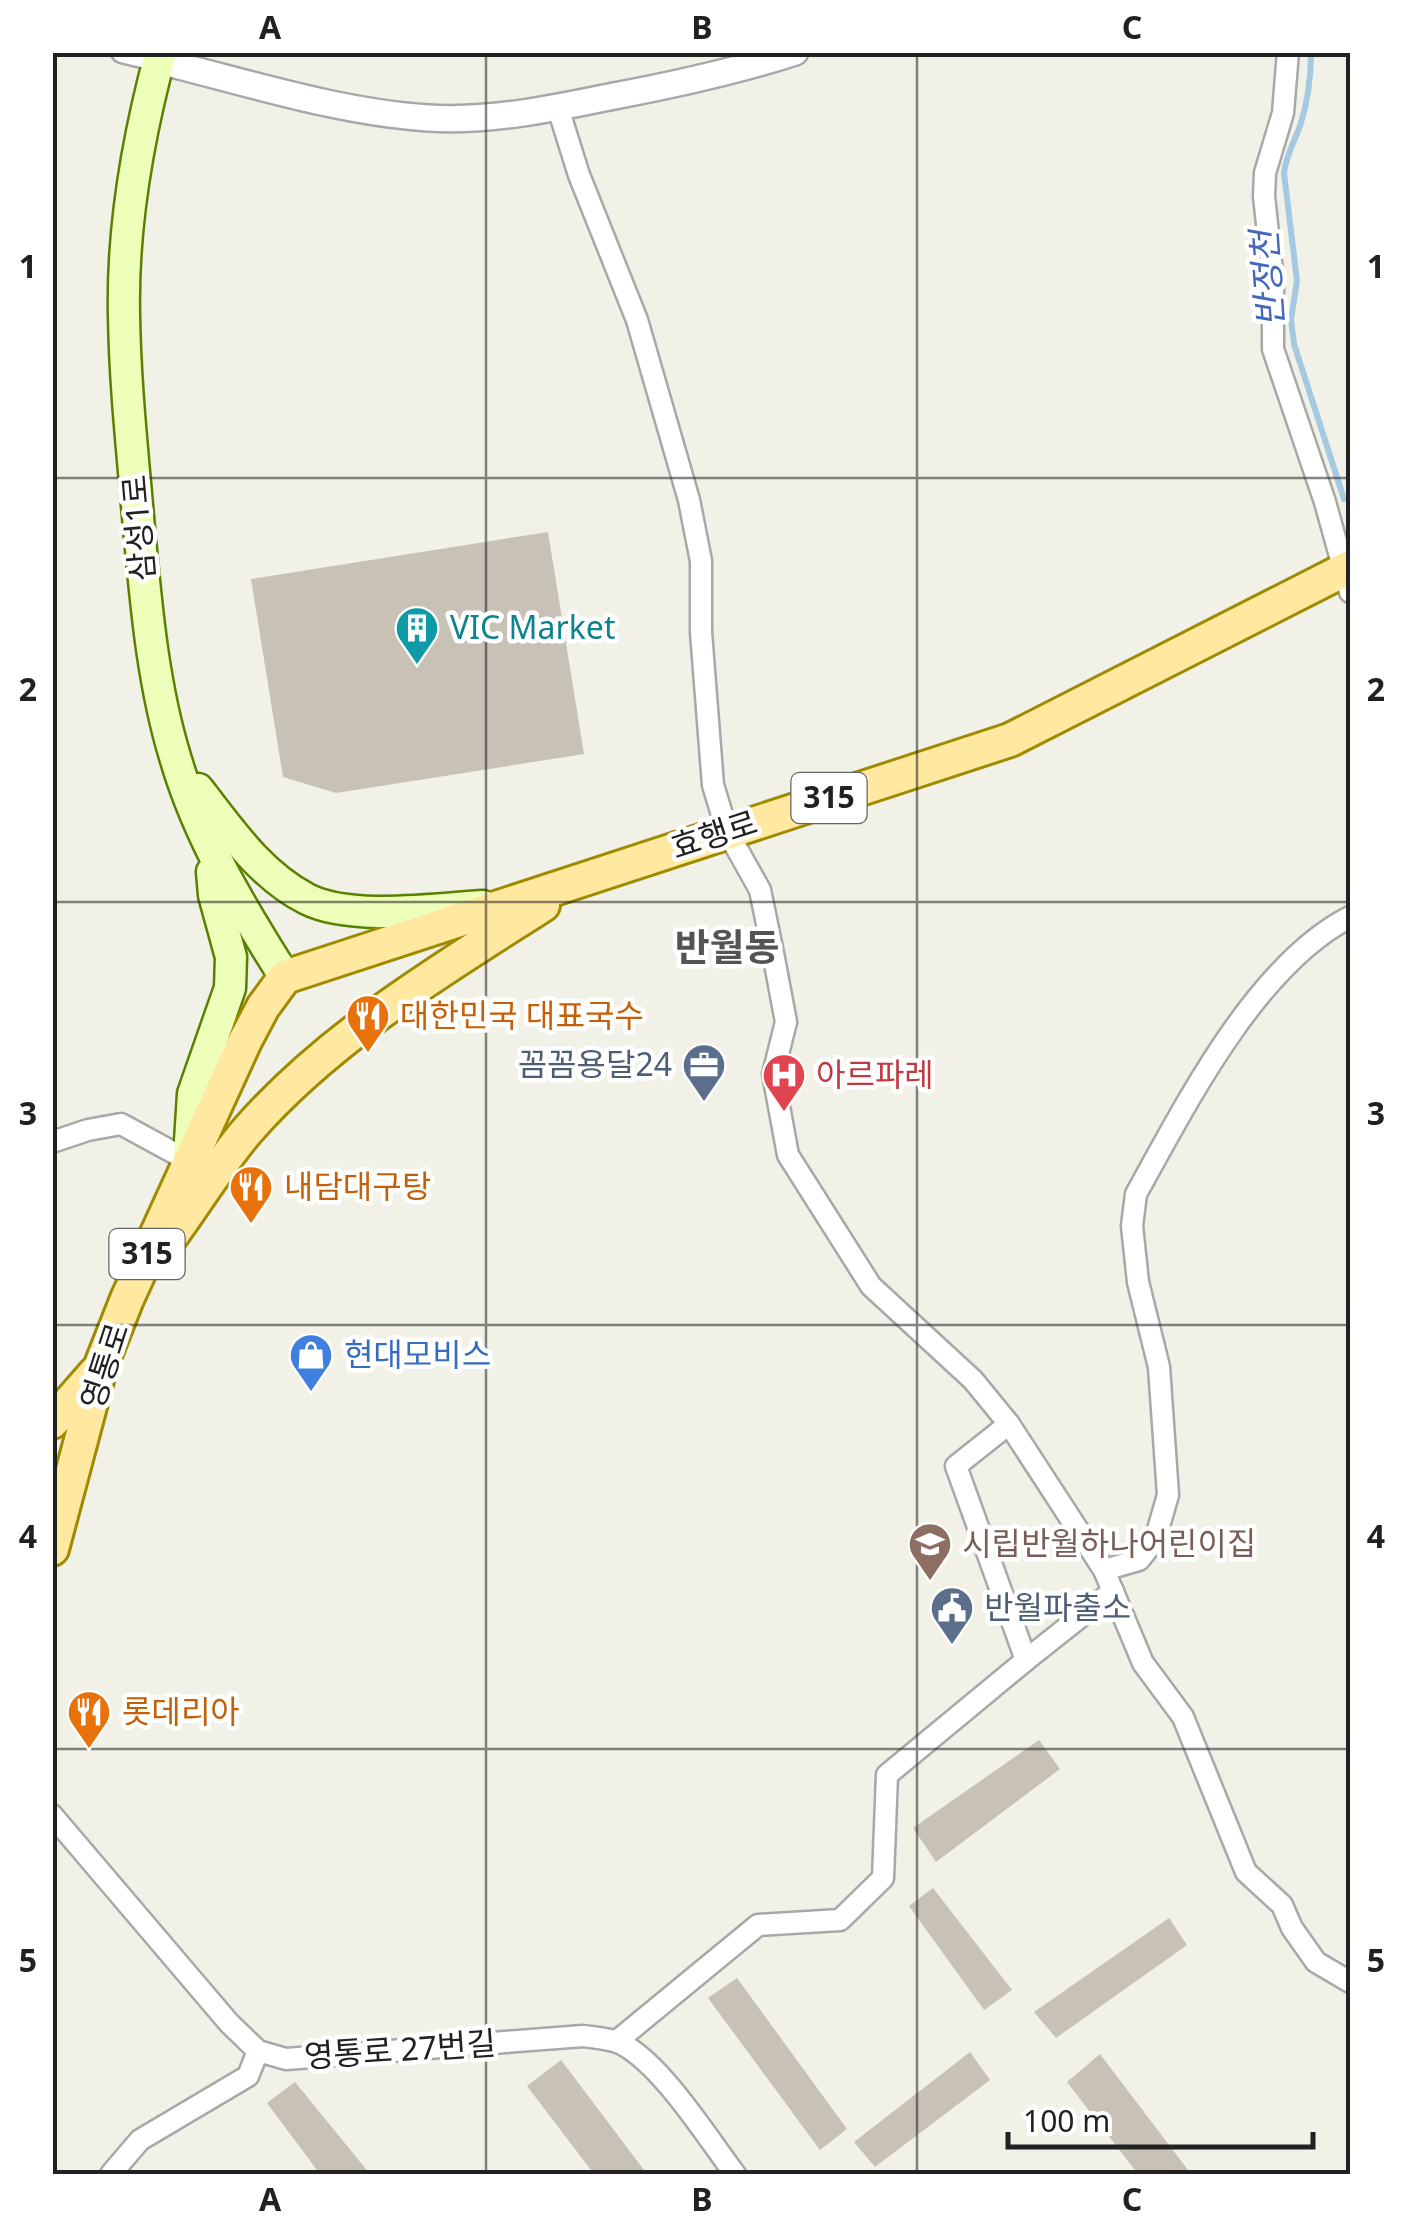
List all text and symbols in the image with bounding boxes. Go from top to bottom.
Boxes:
text: A [259,5,282,48]
text: B [691,5,713,48]
text: C [1122,5,1142,48]
water label: 반정천 [1239,225,1293,329]
text: 1 [19,244,37,287]
text: 1 [1367,244,1385,287]
street label: 삼성1로 [111,473,164,583]
building icon: VIC Market [394,605,440,666]
place label: VIC Market [450,605,615,648]
text: 2 [19,667,37,710]
text: 2 [1367,667,1385,710]
road number: 315 [792,773,866,823]
street label: 효행로 [665,799,762,868]
district label: 반월동 [675,920,779,972]
restaurant icon: 대한민국 대표국수 [345,993,391,1054]
place label: 대한민국 대표국수 [400,993,644,1036]
place label: 꼼꼼용달24 [518,1042,672,1085]
office icon: 꼼꼼용달24 [681,1042,727,1103]
hospital icon: 아르파레 [761,1052,807,1113]
place label: 아르파레 [816,1052,934,1095]
text: 3 [19,1091,37,1134]
text: 3 [1367,1091,1385,1134]
restaurant icon: 내담대구탕 [228,1164,274,1225]
place label: 내담대구탕 [284,1164,431,1207]
road number: 315 [110,1229,184,1279]
street label: 영통로 [69,1317,138,1414]
shop icon: 현대모비스 [288,1332,334,1393]
place label: 현대모비스 [344,1332,491,1375]
text: 4 [19,1514,37,1557]
text: 4 [1367,1514,1385,1557]
school or university icon: 시립반월하나어린이집 [907,1521,953,1582]
place label: 시립반월하나어린이집 [962,1521,1256,1564]
public building icon: 반월파출소 [929,1585,975,1646]
place label: 반월파출소 [984,1585,1131,1628]
restaurant icon: 롯데리아 [66,1689,112,1750]
place label: 롯데리아 [122,1689,240,1732]
text: 5 [19,1938,37,1981]
text: 5 [1367,1938,1385,1981]
street label: 영통로 27번길 [303,2020,497,2077]
scale bar [1008,2087,1313,2149]
text: 100 m [1023,2100,1110,2141]
text: A [259,2177,282,2220]
text: B [691,2177,713,2220]
text: C [1122,2177,1142,2220]

